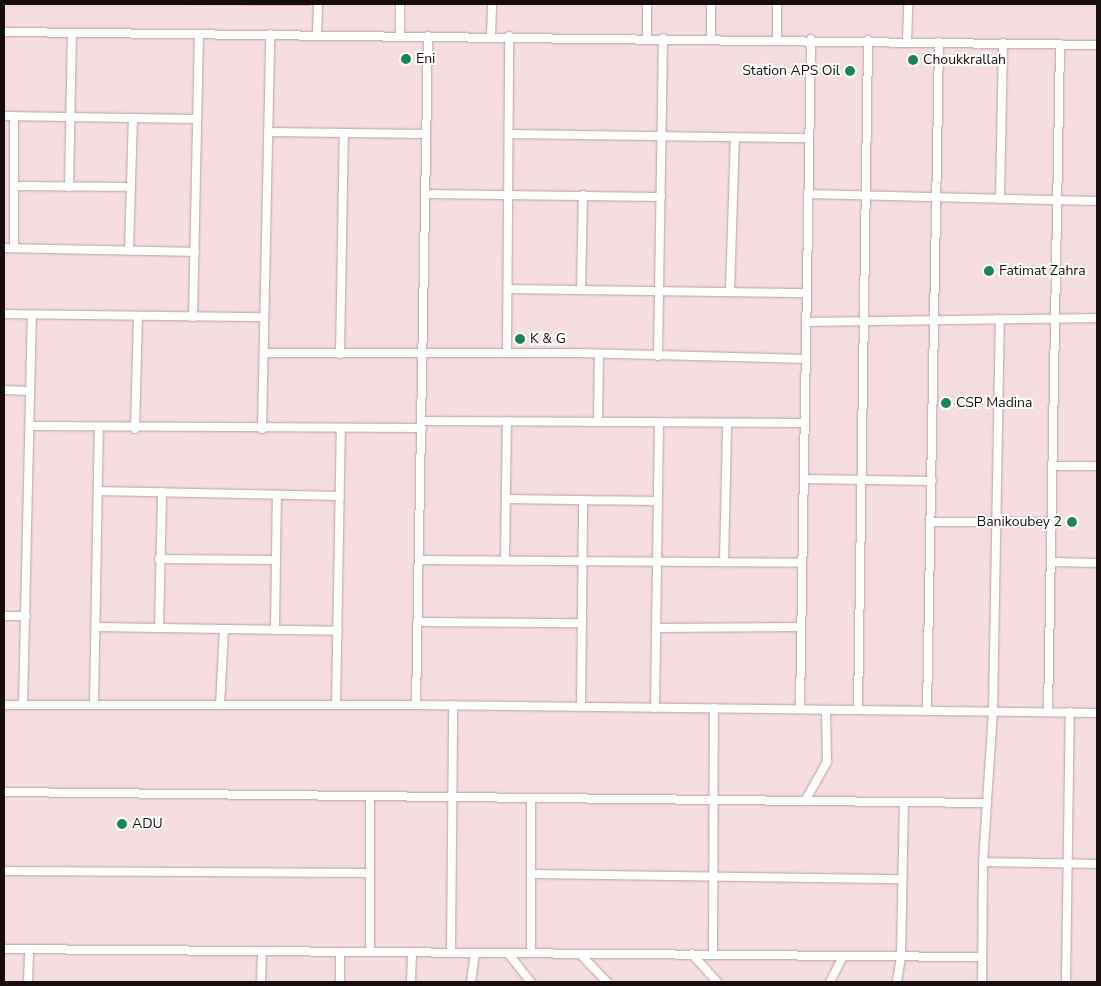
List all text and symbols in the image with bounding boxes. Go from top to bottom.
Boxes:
place label: Eni [416,51,435,67]
place label: Choukkrallah [923,52,1006,68]
marker: Eni [400,53,412,65]
marker: Choukkrallah [907,54,919,66]
place label: Station APS Oil [742,63,840,79]
marker: Station APS Oil [844,65,856,77]
place label: Fatimat Zahra [999,263,1086,279]
marker: Fatimat Zahra [983,265,995,277]
place label: K & G [530,331,566,347]
marker: K & G [514,333,526,345]
place label: CSP Madina [956,395,1032,411]
marker: CSP Madina [940,397,952,409]
place label: Banikoubey 2 [977,514,1062,530]
marker: Banikoubey 2 [1066,516,1078,528]
place label: ADU [132,816,163,832]
marker: ADU [116,818,128,830]

